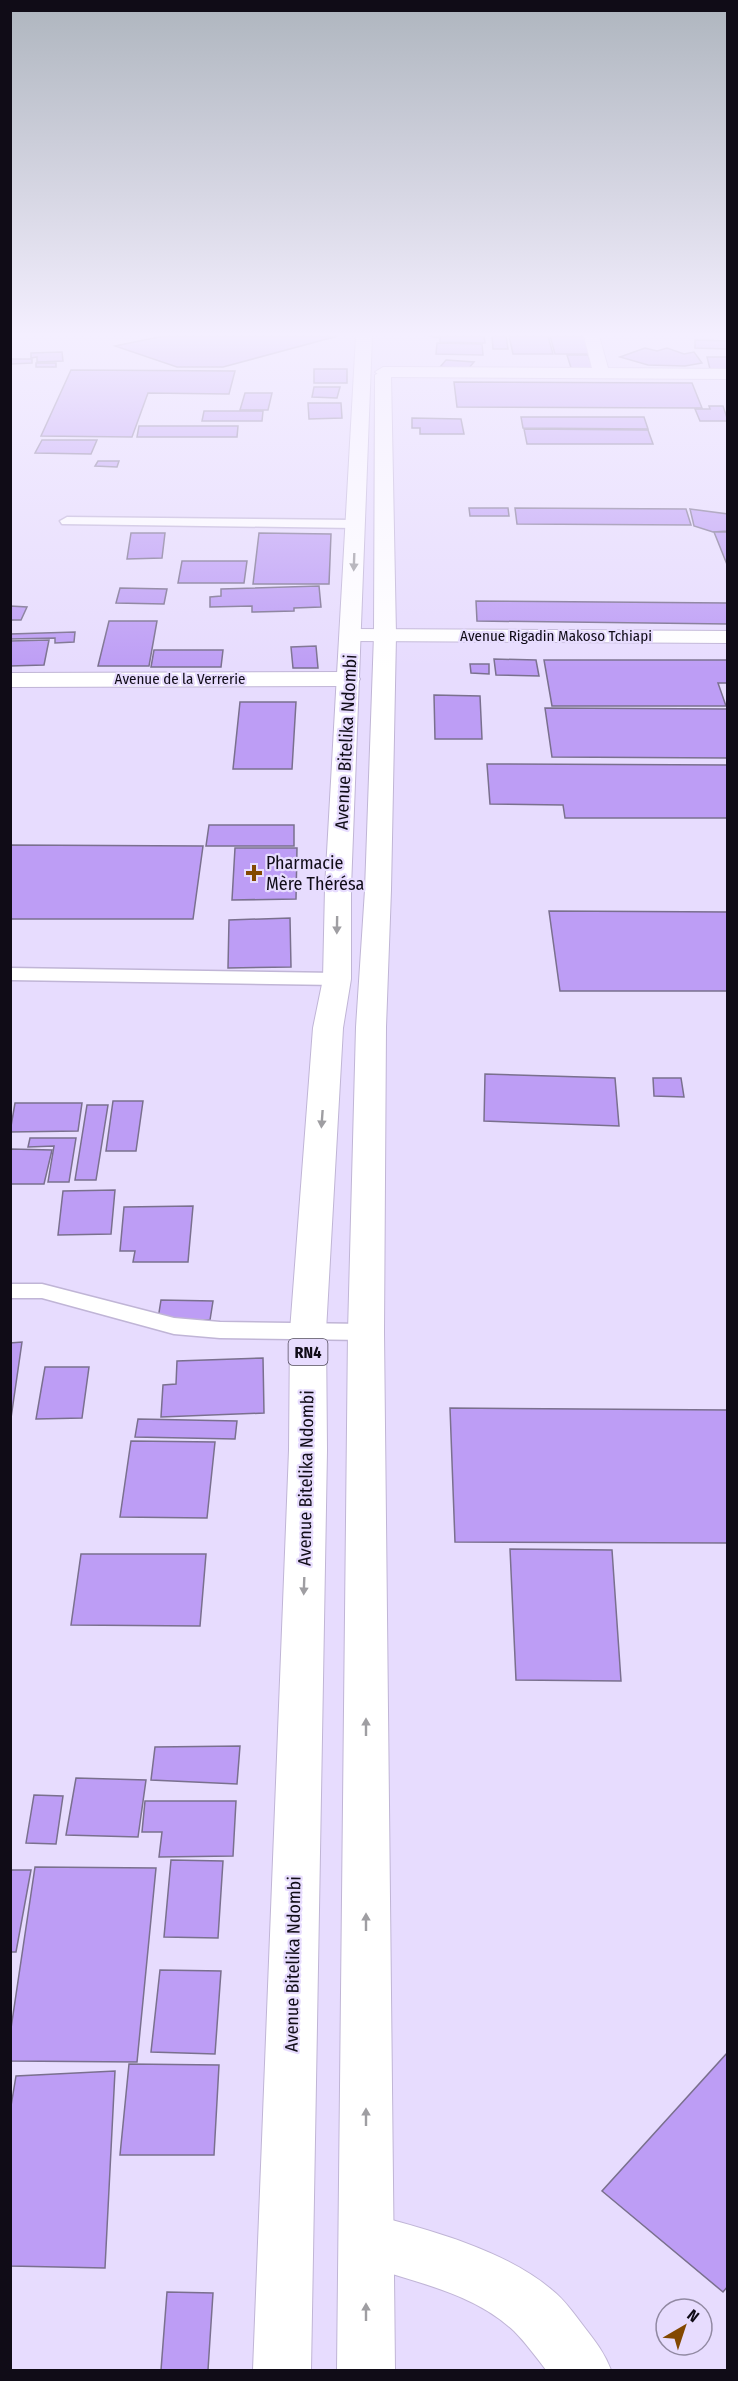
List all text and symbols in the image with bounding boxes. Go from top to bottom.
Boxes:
one-way arrow [349,552,359,571]
street label: Avenue Rigadin Makoso Tchiapi [460,627,652,645]
street label: Avenue Bitelika Ndombi [330,654,362,830]
street label: Avenue de la Verrerie [115,670,245,688]
place label: Pharmacie Mère Thérésa [266,852,365,895]
marker: Pharmacie Mère Thérésa [247,866,261,880]
one-way arrow [332,915,342,934]
one-way arrow [317,1109,327,1128]
road number: RN4 [288,1339,328,1365]
street label: Avenue Bitelika Ndombi [293,1390,319,1566]
one-way arrow [299,1577,309,1596]
one-way arrow [361,1718,371,1737]
street label: Avenue Bitelika Ndombi [280,1876,306,2052]
one-way arrow [361,1913,371,1932]
one-way arrow [361,2108,371,2127]
north arrow [654,2297,714,2357]
one-way arrow [361,2303,371,2322]
text: N [683,2305,703,2326]

